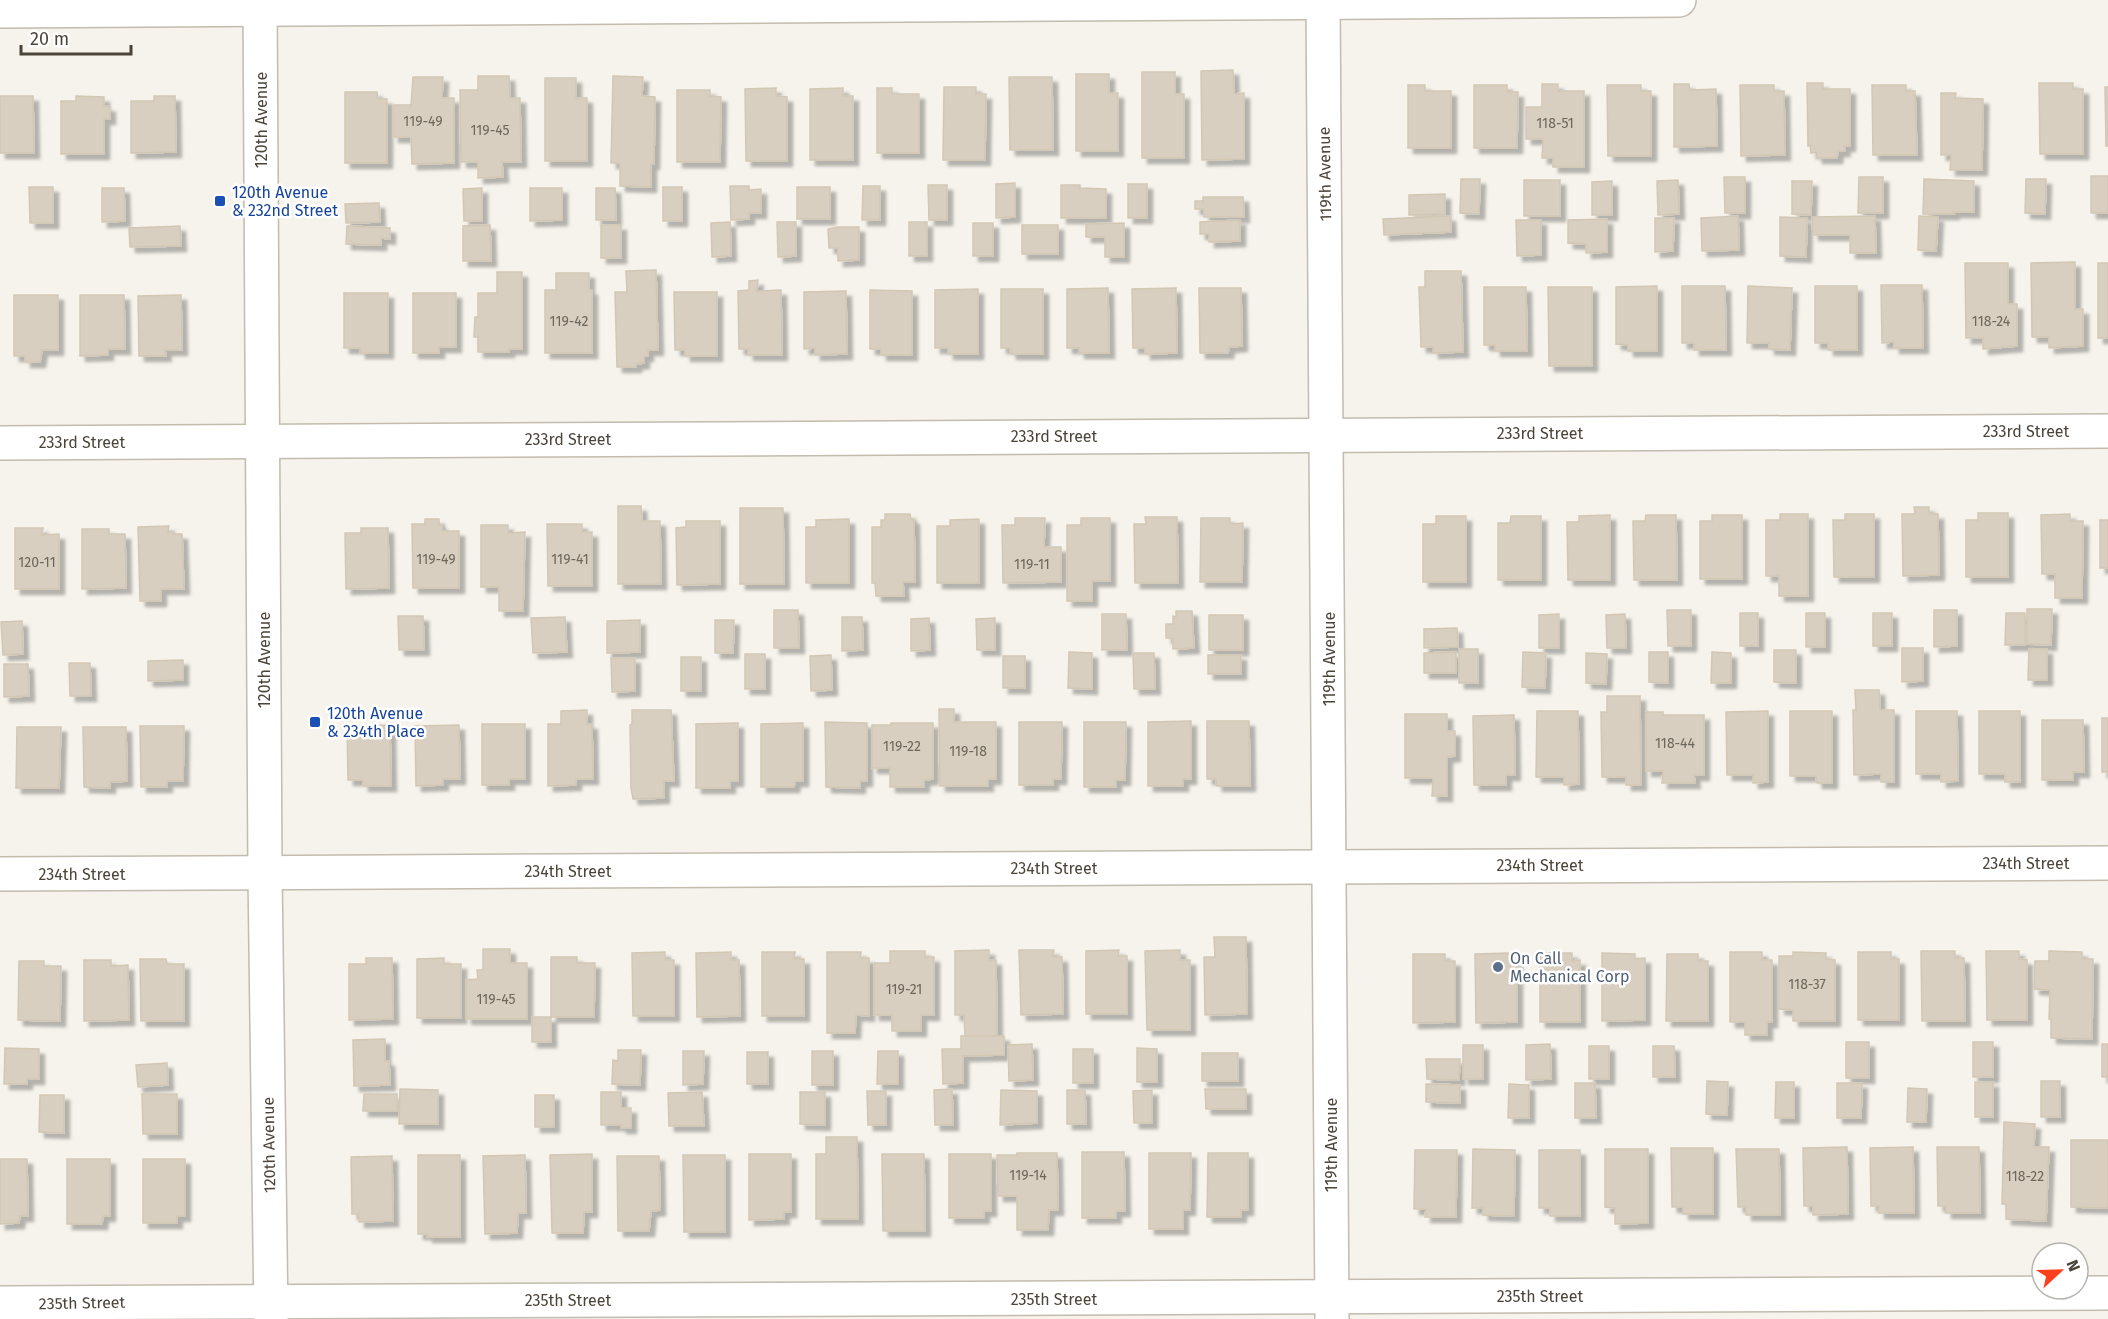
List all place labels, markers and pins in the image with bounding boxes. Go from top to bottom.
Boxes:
place label: 120th Avenue & 232nd Street [232,183,338,220]
marker: 120th Avenue & 232nd Street [213,194,227,208]
place label: 120th Avenue & 234th Place [327,704,425,741]
marker: 120th Avenue & 234th Place [308,715,322,729]
place label: On Call Mechanical Corp [1510,949,1629,986]
marker: On Call Mechanical Corp [1491,960,1505,974]

